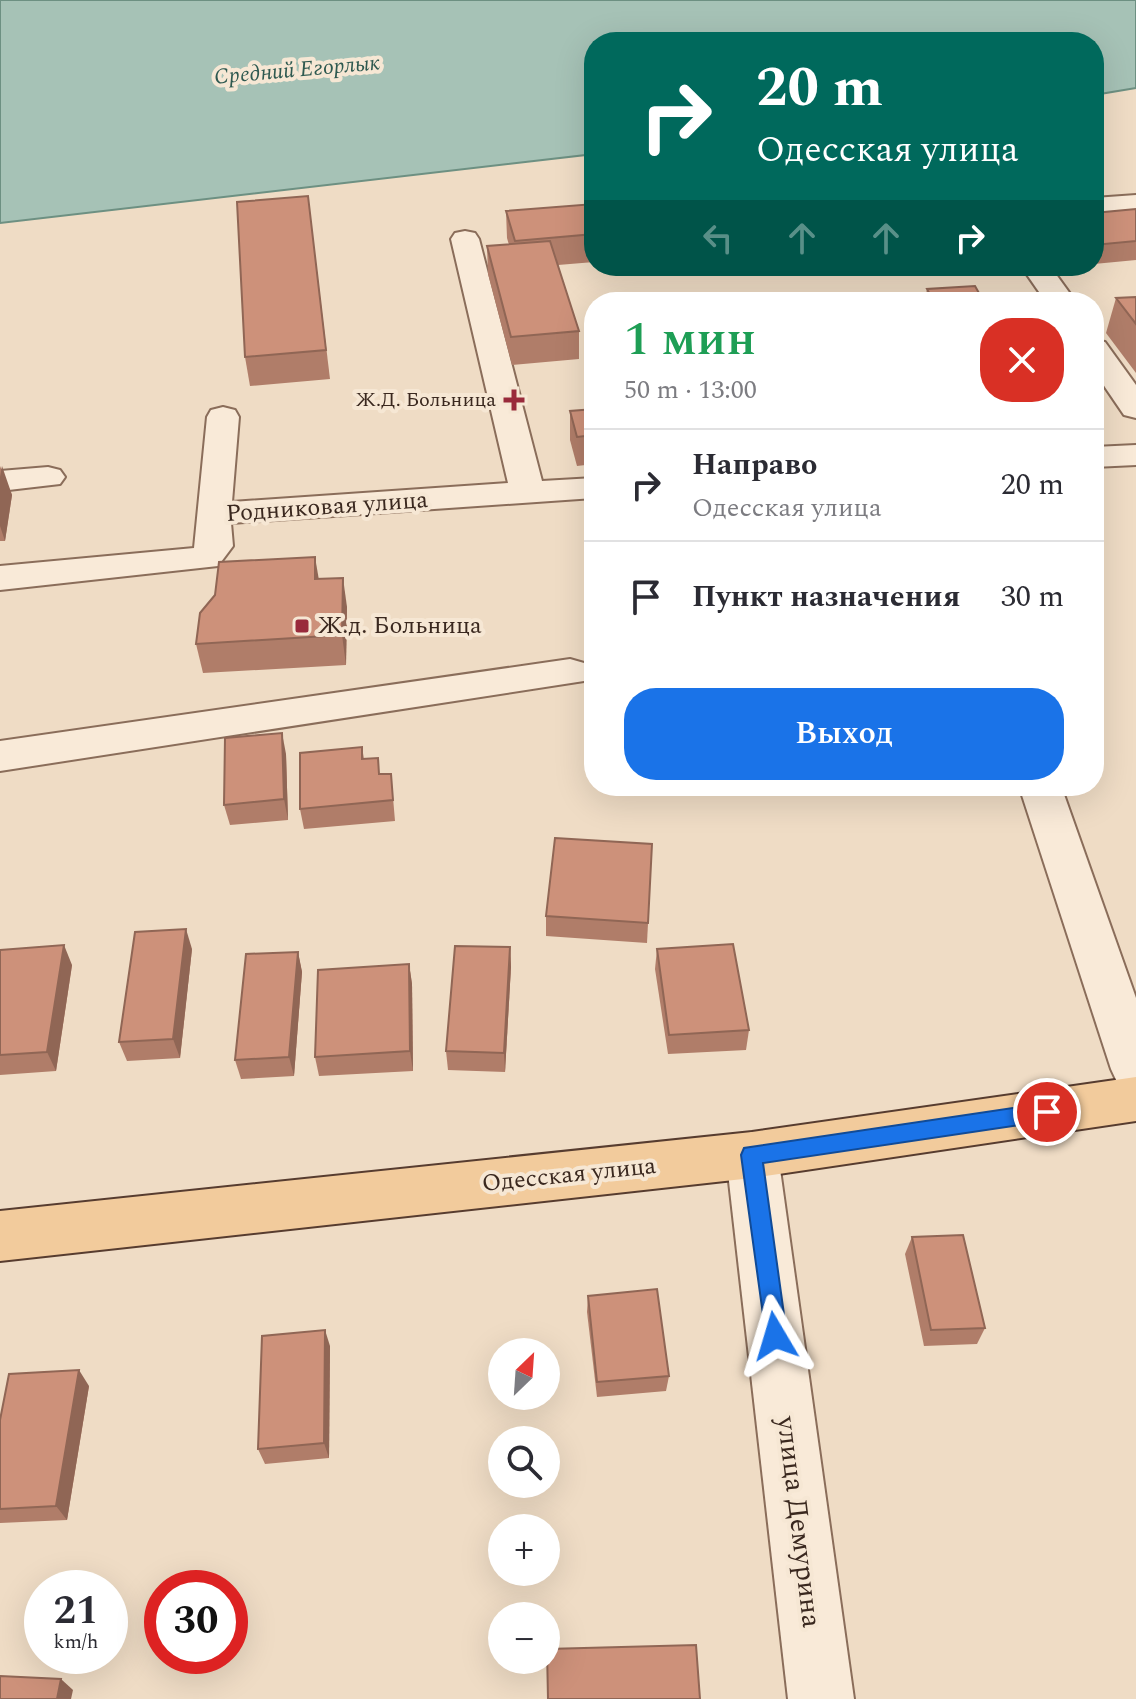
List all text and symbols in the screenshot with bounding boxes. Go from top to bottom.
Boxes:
water label: Средний Егорлык [213,46,382,94]
text: 20 m [756,46,883,131]
icon: right [624,64,728,168]
text: Одесская улица [756,123,1019,178]
icon: left [696,216,740,260]
icon: ahead [780,216,824,260]
icon: ahead [864,216,908,260]
icon: right [948,216,992,260]
text: 1 мин [624,303,756,376]
button: close [980,318,1064,402]
text: 50 m · 13:00 [624,370,757,410]
place label: Ж.Д. Больница [356,385,496,415]
marker: Ж.Д. Больница [503,389,525,411]
text: Направо [692,442,817,488]
text: 20 m [1001,462,1064,508]
icon: right [624,463,668,507]
street label: Родниковая улица [225,482,430,532]
text: Одесская улица [692,488,882,528]
text: Пункт назначения [692,574,960,620]
text: 30 m [1001,574,1064,620]
icon: arrive [624,575,668,619]
place label: Ж.д. Больница [318,608,482,644]
marker: Ж.д. Больница [293,617,311,635]
button: Выход [624,688,1064,780]
pin [1013,1078,1081,1146]
icon: arrive [1025,1090,1069,1134]
street label: Одесская улица [480,1148,658,1202]
position arrow [733,1294,817,1378]
north arrow [488,1338,560,1410]
map controls [488,1338,560,1674]
street label: улица Демурина [765,1413,833,1630]
button: search [488,1426,560,1498]
button: + [488,1514,560,1586]
speed limit sign: 30 [144,1570,248,1674]
text: 21 [54,1581,98,1642]
button: − [488,1602,560,1674]
text: km/h [54,1627,99,1657]

